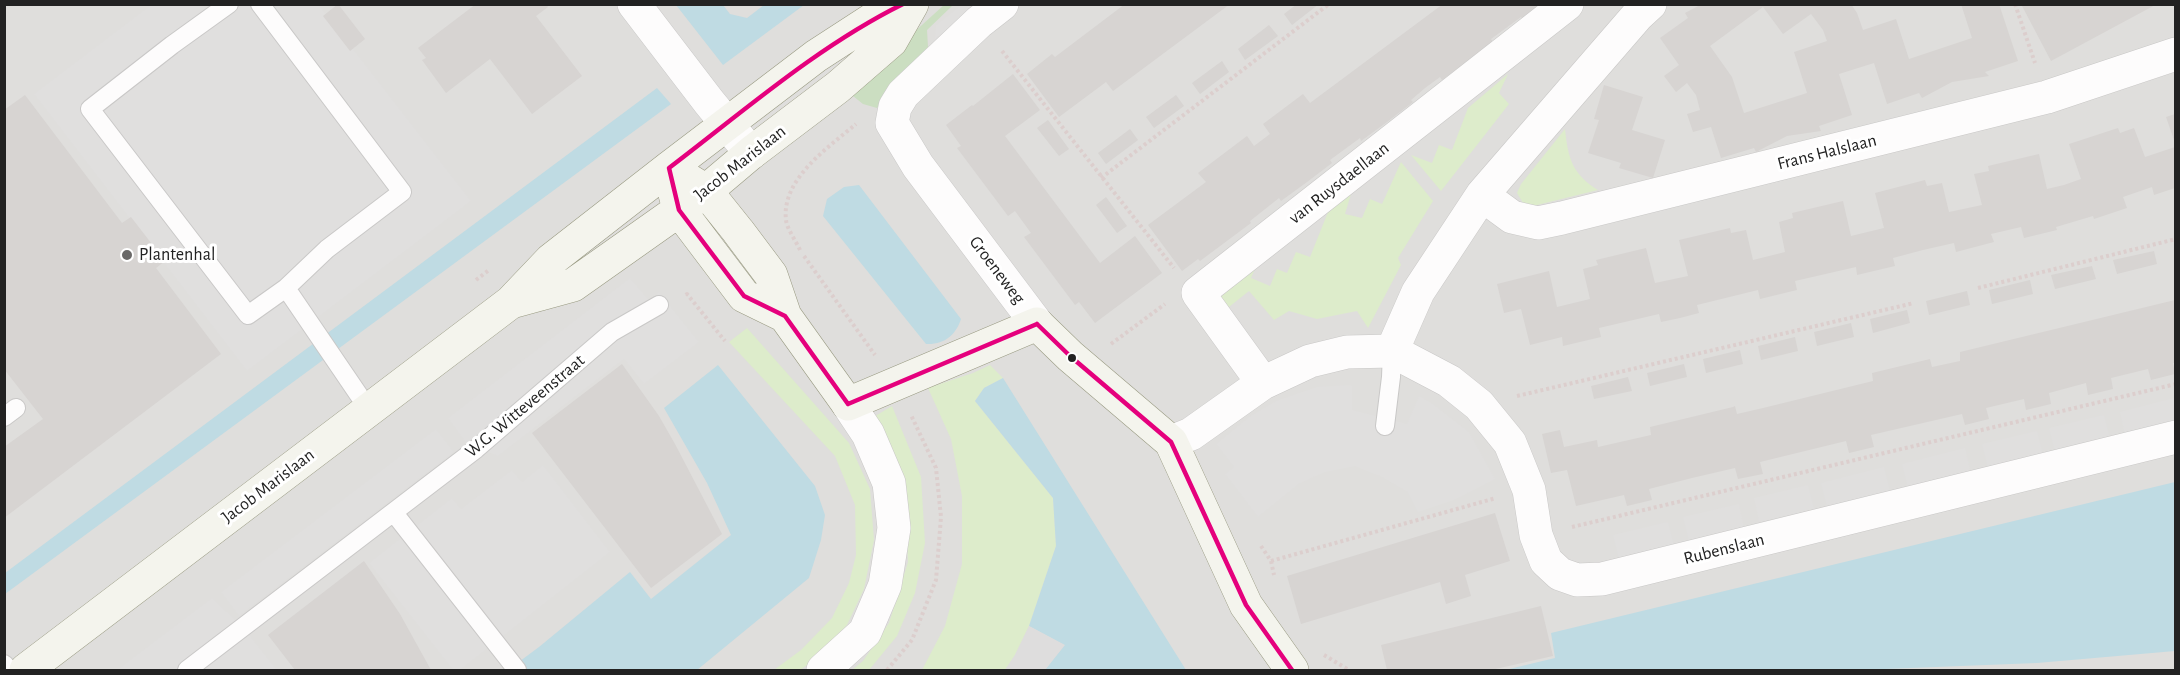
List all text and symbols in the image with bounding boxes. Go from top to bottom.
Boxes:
street label: Jacob Marislaan [690,120,790,206]
street label: Frans Halslaan [1775,129,1879,175]
street label: van Ruysdaellaan [1285,137,1393,229]
street label: Groeneweg [964,232,1030,308]
place label: Plantenhal [139,244,215,266]
marker: Plantenhal [120,248,134,262]
street label: W.G. Witteveenstraat [461,350,589,462]
unlabelled marker [1066,352,1078,364]
street label: Jacob Marislaan [217,444,319,528]
street label: Rubenslaan [1681,529,1767,569]

